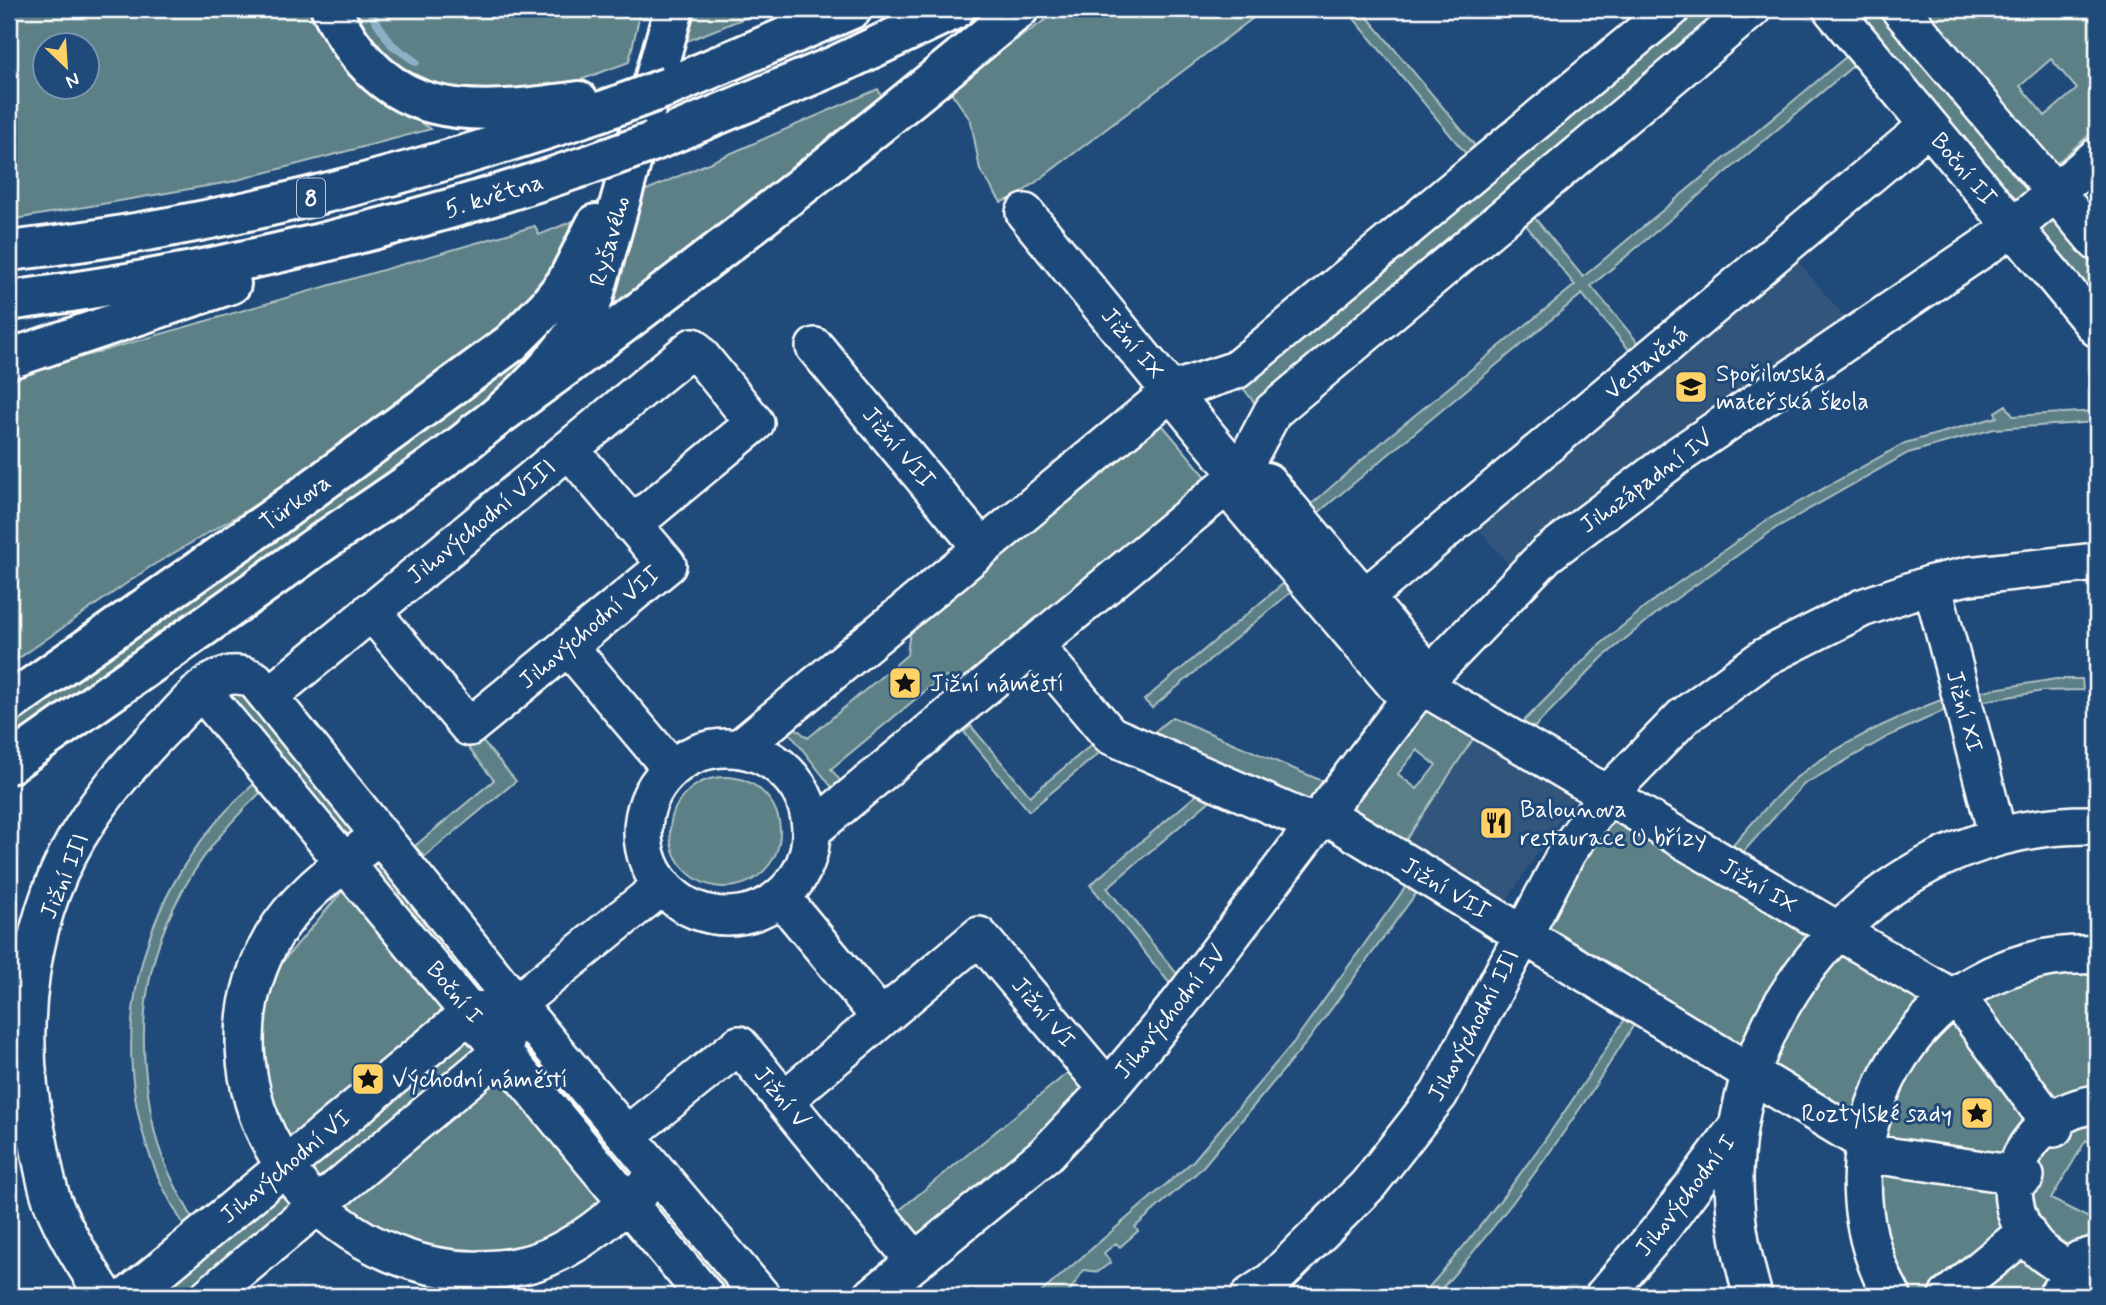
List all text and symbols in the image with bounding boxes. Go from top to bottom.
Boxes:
north arrow [32,32,102,102]
text: N [62,66,84,94]
street label: Boční II [1923,127,2003,213]
street label: 5. května [441,167,547,226]
road number: 8 [297,178,325,218]
street label: Ryšavého [583,193,638,290]
street label: Jižní IX [1093,301,1170,386]
street label: Vestavěná [1598,319,1696,407]
place label: Spořilovská mateřská škola [1716,359,1869,418]
school or university icon: Spořilovská mateřská škola [1672,368,1710,406]
street label: Jižní VII [854,400,941,496]
street label: Jihozápadní IV [1574,423,1720,541]
street label: Jihovýchodní VIII [401,453,563,592]
street label: Türkova [254,467,337,539]
street label: Jihovýchodní VII [513,560,667,697]
place icon: Jižní náměstí [886,664,924,702]
street label: Jižní XI [1938,667,1989,756]
place label: Jižní náměstí [930,669,1064,700]
place label: Balounova restaurace U břízy [1520,795,1707,854]
restaurant icon: Balounova restaurace U břízy [1477,804,1515,842]
street label: Jižní III [33,829,97,924]
street label: Jižní VII [1395,851,1495,928]
street label: Jižní IX [1714,851,1802,921]
street label: Jihovýchodní IV [1108,940,1234,1086]
street label: Jihovýchodní III [1421,944,1527,1107]
street label: Boční I [419,955,489,1031]
street label: Jižní VI [1004,971,1082,1055]
place icon: Východní náměstí [349,1060,387,1098]
street label: Jižní V [746,1060,816,1136]
place label: Východní náměstí [392,1065,568,1096]
place icon: Roztylské sady [1958,1094,1996,1132]
place label: Roztylské sady [1801,1099,1952,1130]
street label: Jihovýchodní VI [214,1103,358,1231]
street label: Jihovýchodní I [1629,1128,1744,1263]

